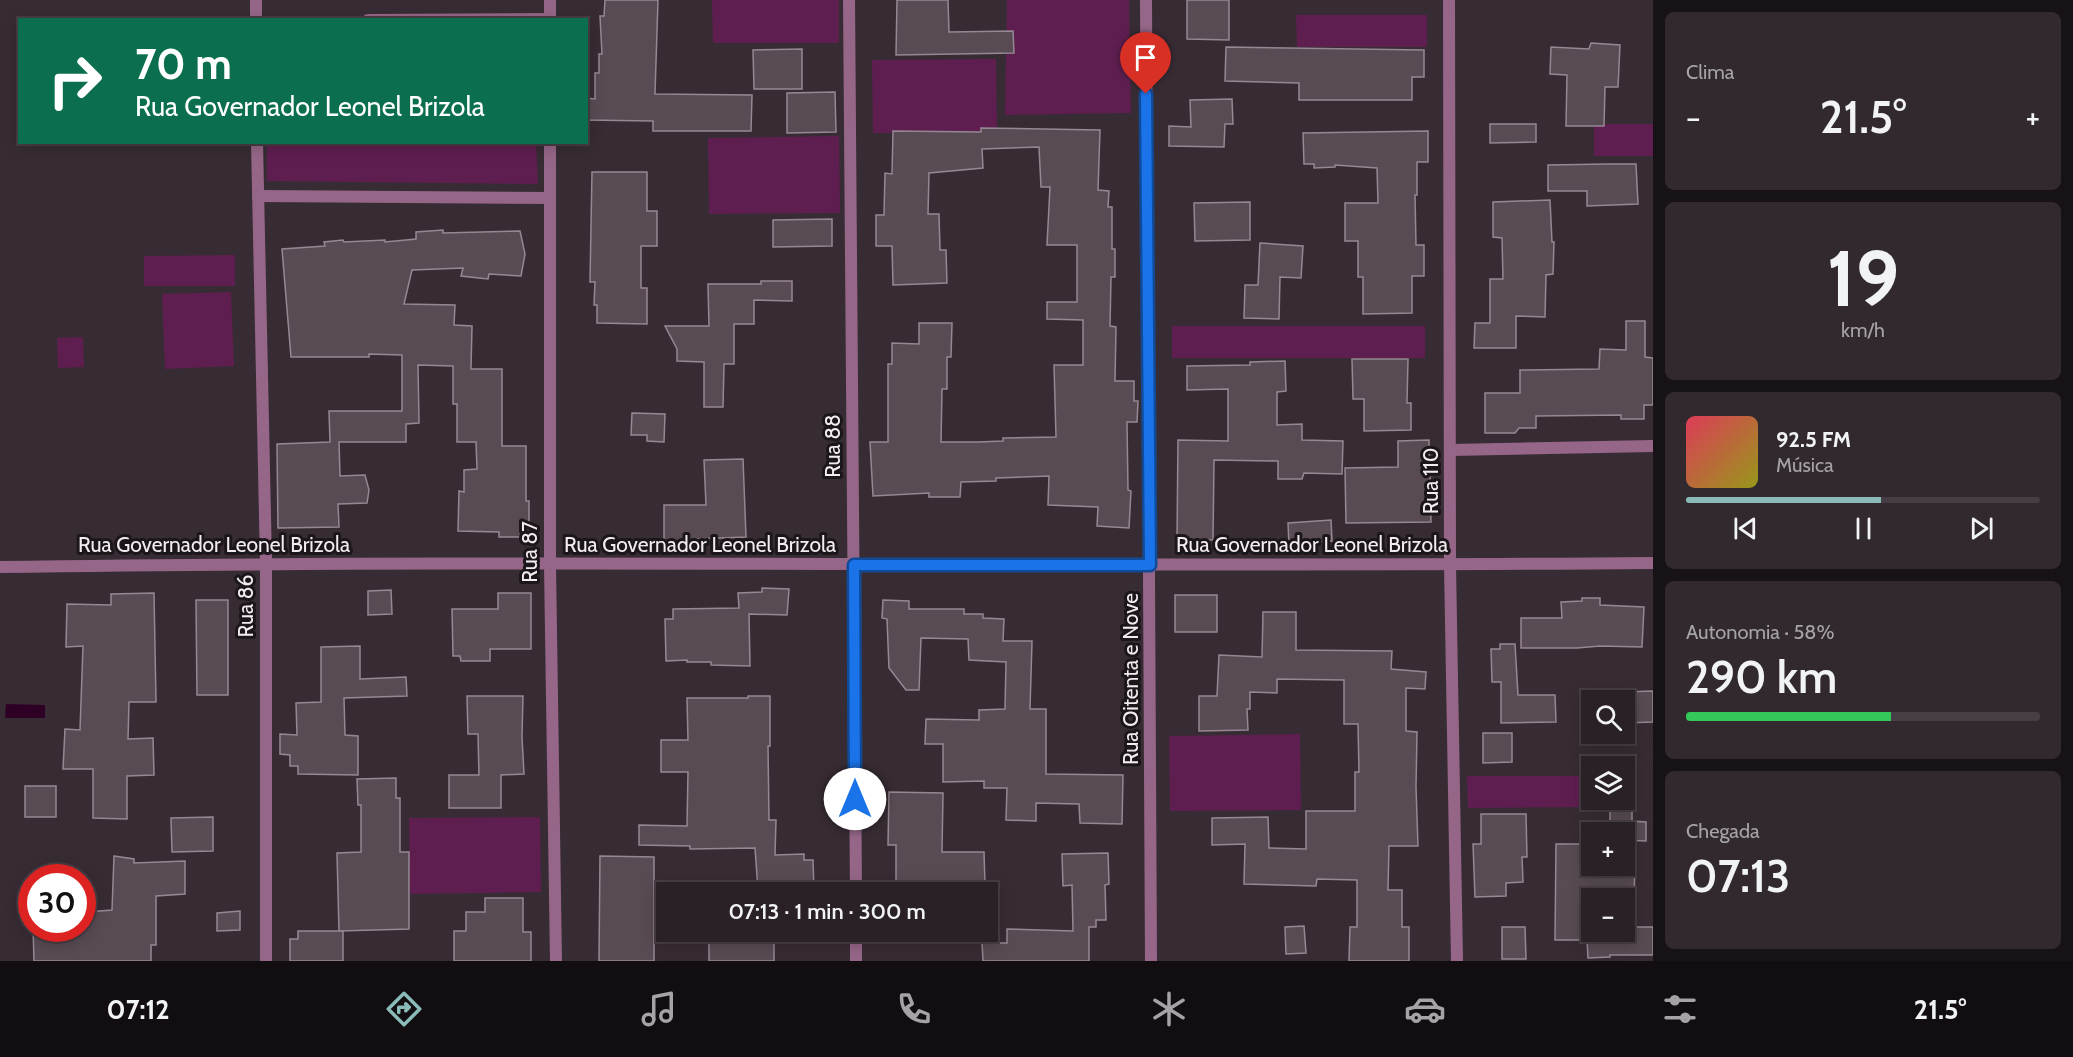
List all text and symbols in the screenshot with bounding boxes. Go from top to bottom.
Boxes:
pin [1120,32,1171,94]
text: 70 m [135,38,232,90]
icon: arrive [1129,41,1162,74]
icon: right [36,42,114,120]
text: Clima [1686,60,1734,84]
text: Rua Governador Leonel Brizola [135,90,485,123]
text: 21.5° [1820,90,1906,144]
text: − [1686,97,1701,137]
text: + [2025,97,2040,137]
text: 19 [1827,231,1899,326]
text: km/h [1841,318,1885,342]
street label: Rua 88 [820,414,845,478]
text: 92.5 FM [1776,426,1851,453]
street label: Rua 110 [1418,448,1443,514]
text: Música [1776,453,1834,477]
icon: previous [1729,512,1762,545]
icon: pause [1847,512,1880,545]
icon: next [1965,512,1998,545]
street label: Rua 87 [517,521,542,583]
street label: Rua Governador Leonel Brizola [78,532,350,557]
street label: Rua Governador Leonel Brizola [564,532,836,557]
street label: Rua Governador Leonel Brizola [1176,532,1448,557]
street label: Rua 86 [233,574,258,637]
street label: Rua Oitenta e Nove [1118,593,1143,765]
text: Autonomia · 58% [1686,620,1834,644]
text: 290 km [1686,650,1837,704]
map controls [1581,690,1635,942]
button: search [1581,690,1635,744]
button: layers [1581,756,1635,810]
position arrow [823,767,887,831]
text: Chegada [1686,819,1760,843]
button: + [1581,822,1635,876]
text: 07:13 [1686,849,1790,903]
speed limit sign: 30 [18,864,96,942]
button: − [1581,888,1635,942]
text: 07:13 · 1 min · 300 m [728,898,926,925]
icon: directions [383,988,425,1030]
icon: music [638,988,680,1030]
icon: phone [893,988,935,1030]
icon: climate [1148,988,1190,1030]
icon: car [1404,988,1446,1030]
icon: filters [1659,988,1701,1030]
text: 07:12 [107,993,170,1026]
text: 21.5° [1914,993,1966,1026]

